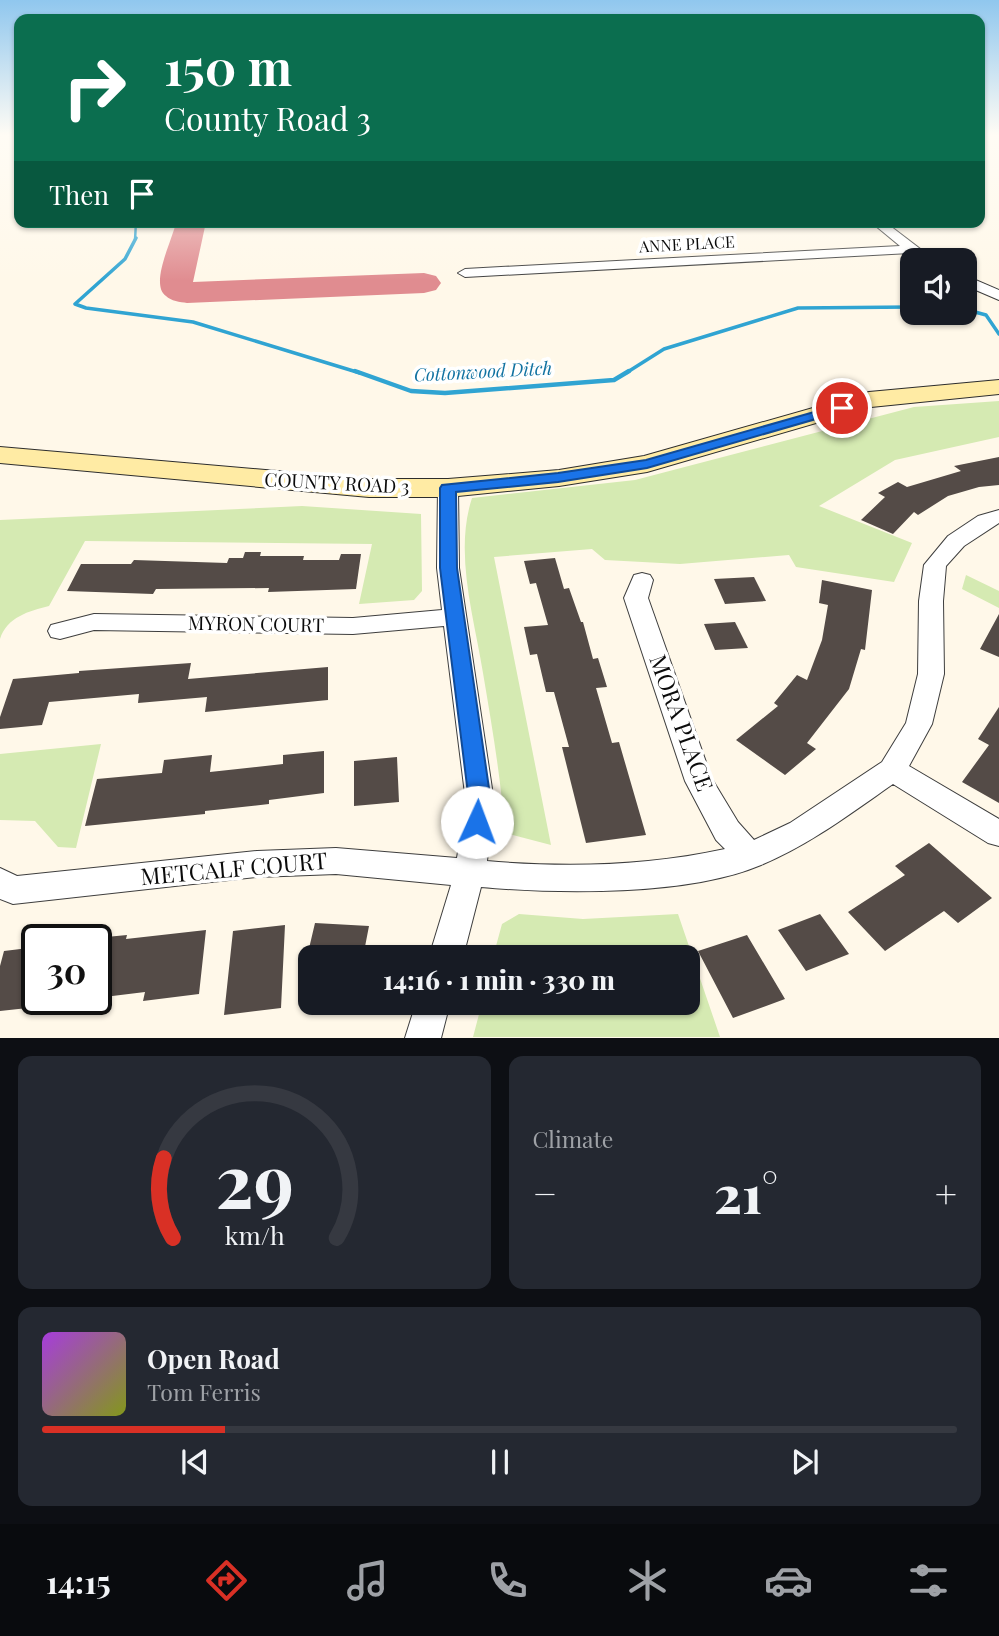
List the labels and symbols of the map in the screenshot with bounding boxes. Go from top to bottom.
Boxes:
street label: ANNE PLACE [638,231,735,257]
water label: Cottonwood Ditch [413,355,553,387]
pin [812,378,872,438]
street label: COUNTY ROAD 3 [264,465,410,499]
street label: MYRON COURT [188,609,325,637]
street label: MORA PLACE [643,650,721,795]
position arrow [440,785,514,859]
street label: METCALF COURT [139,844,329,891]
speed limit sign: 30 [21,924,112,1015]

